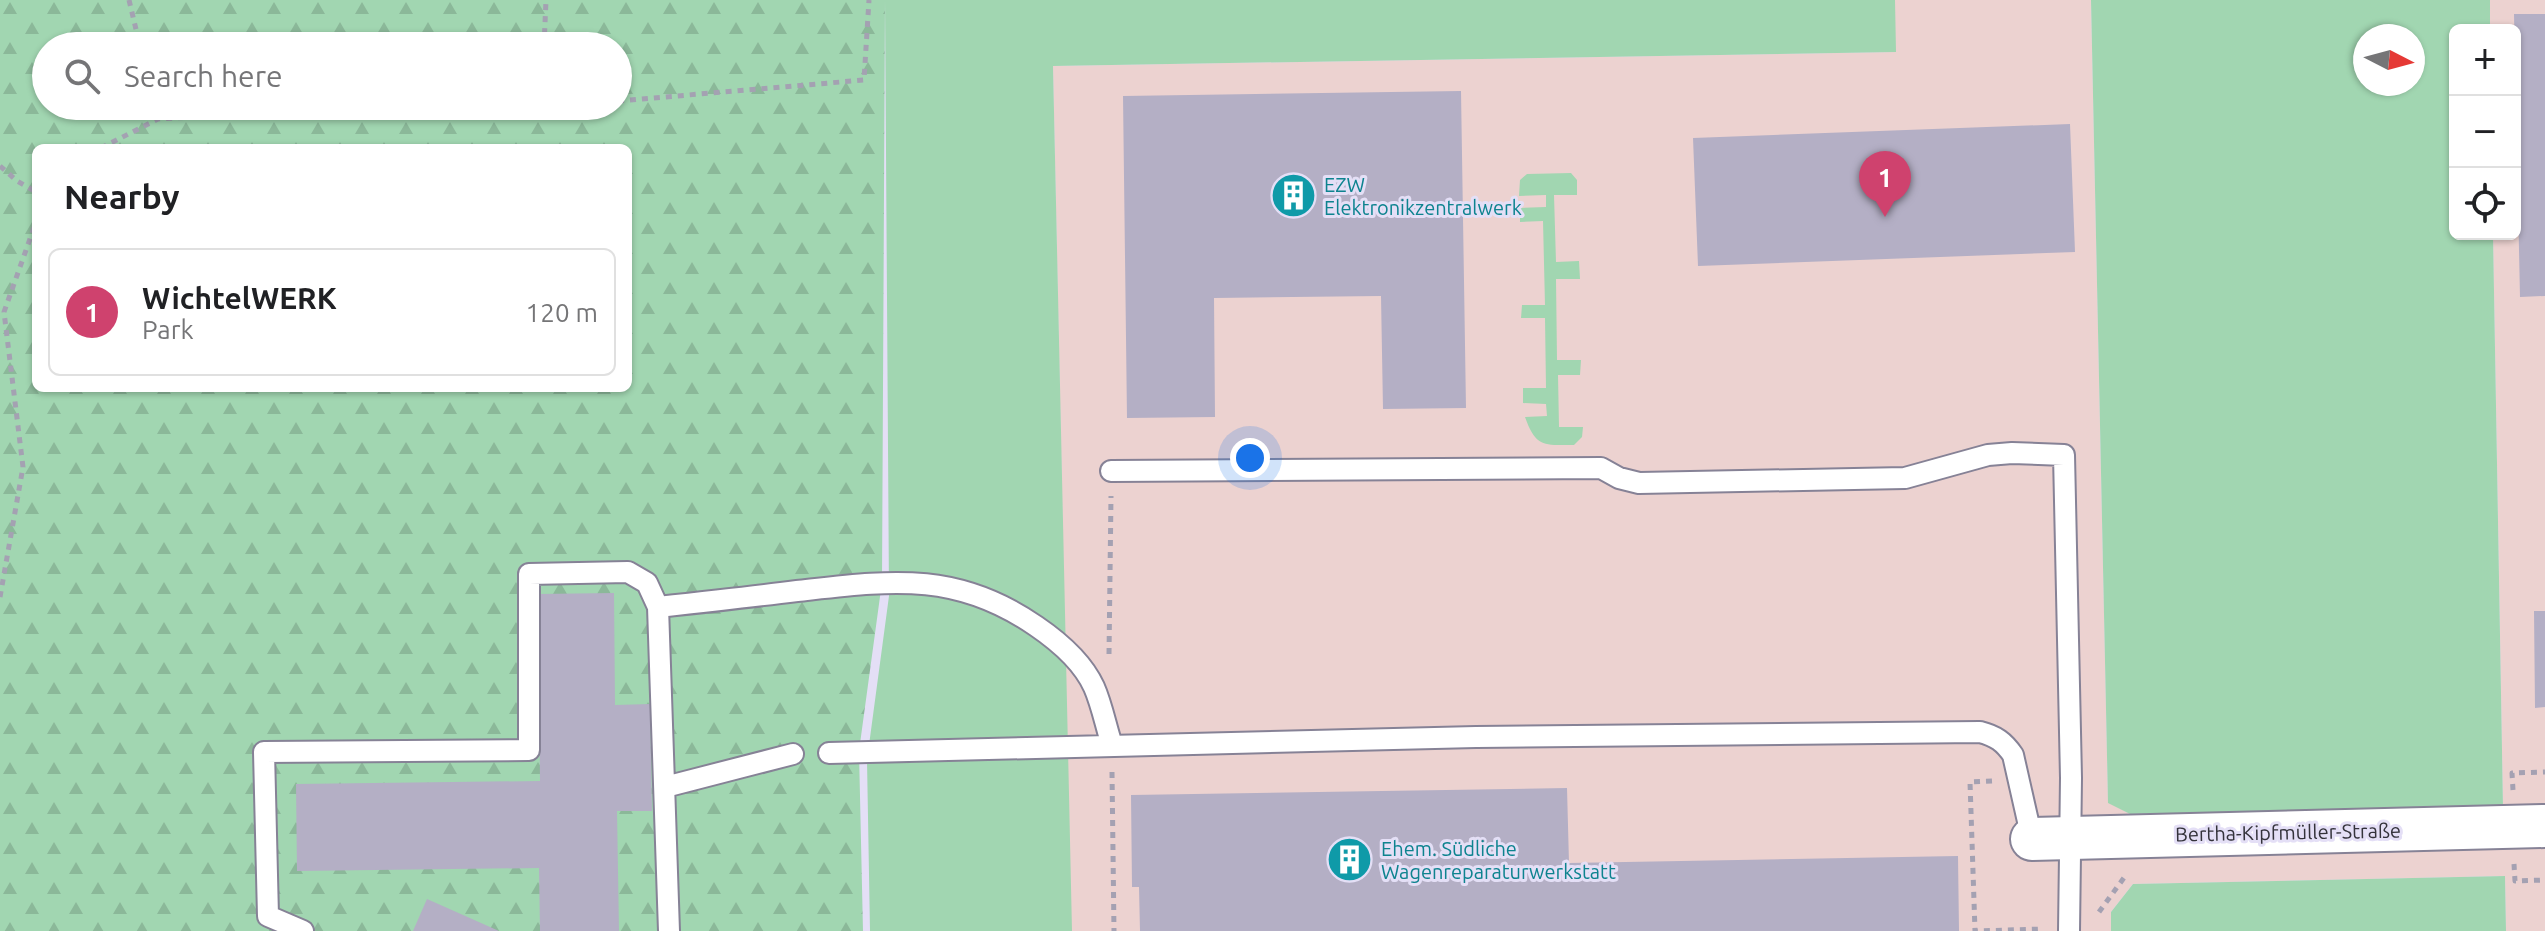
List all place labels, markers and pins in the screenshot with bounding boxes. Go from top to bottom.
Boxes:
pin: 1 [1859,151,1911,217]
building icon: EZW Elektronikzentralwerk [1269,172,1317,220]
place label: EZW Elektronikzentralwerk [1324,173,1522,219]
building icon: Ehem. Südliche Wagenreparaturwerkstatt [1326,835,1374,883]
place label: Ehem. Südliche Wagenreparaturwerkstatt [1381,837,1616,883]

